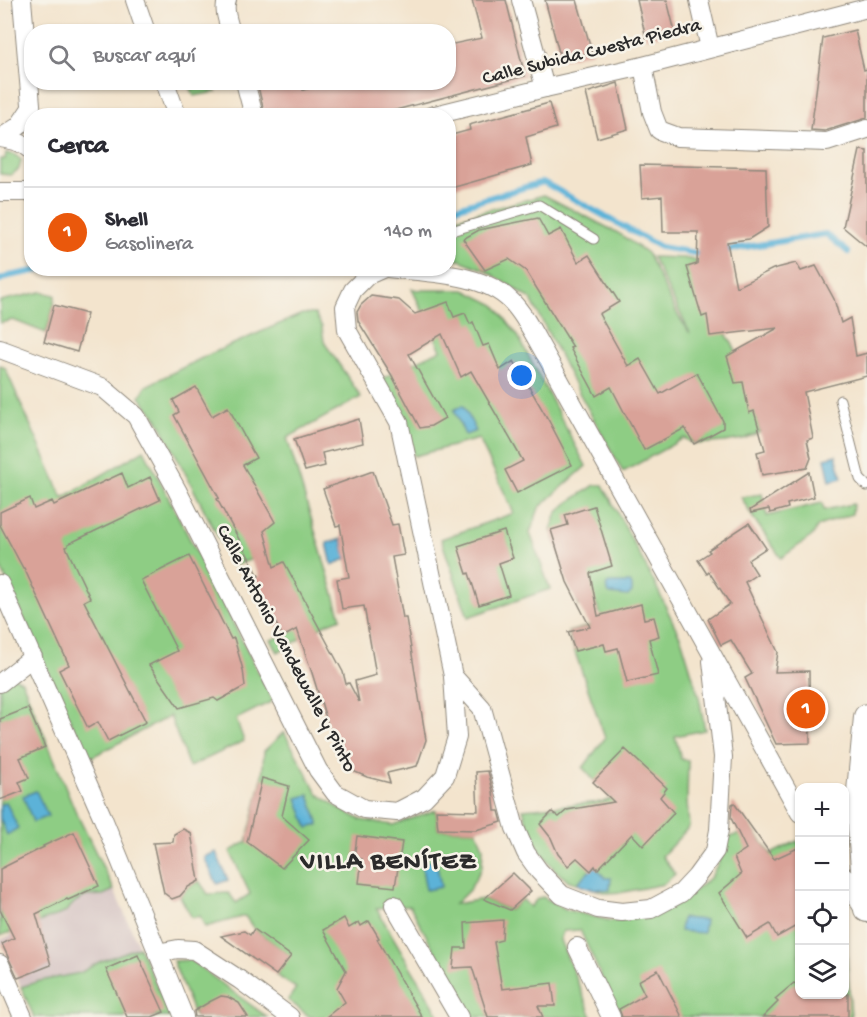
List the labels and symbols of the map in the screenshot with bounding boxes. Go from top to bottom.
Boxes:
street label: Calle Subida Cuesta Piedra [480,14,705,91]
your location [507,361,536,390]
street label: Calle Antonio Vandewalle y Pinto [210,521,360,777]
pin: 1 [786,686,826,732]
district label: VILLA BENÍTEZ [300,848,477,879]

